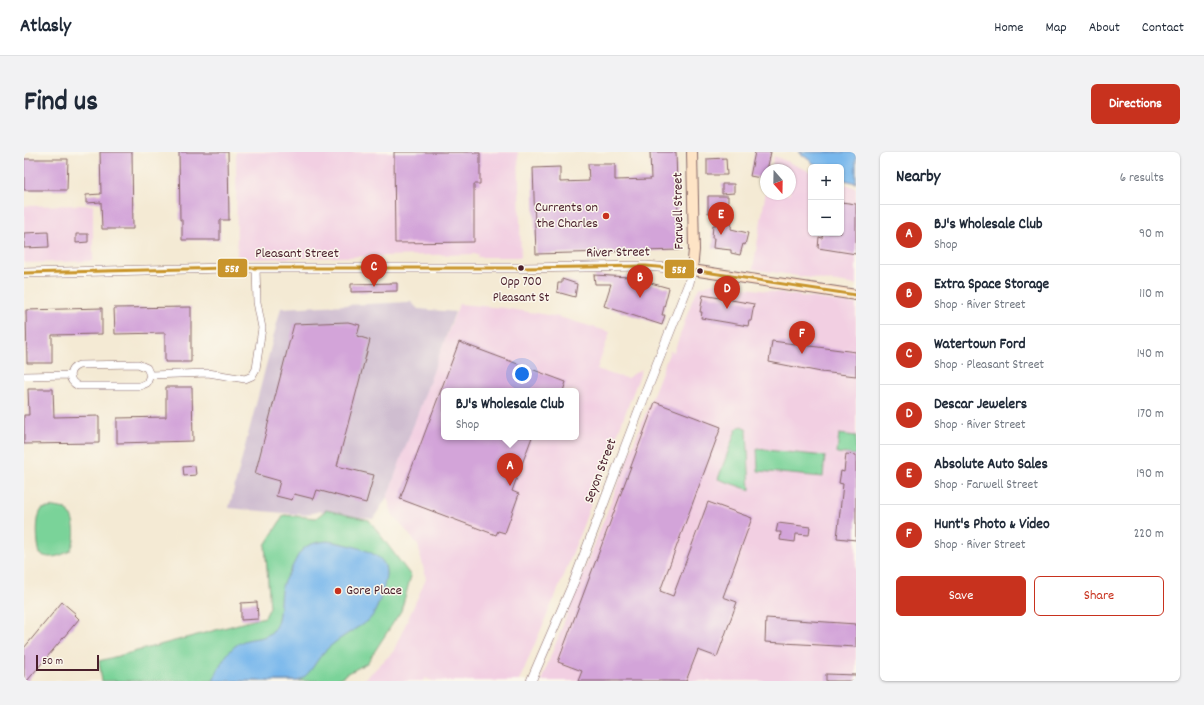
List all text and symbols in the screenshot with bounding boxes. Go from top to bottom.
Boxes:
text: Atlasly [20,14,71,41]
text: Home [994,18,1023,38]
text: Map [1045,18,1067,38]
text: About [1089,18,1120,38]
text: Contact [1142,18,1184,38]
text: Find us [24,84,98,124]
button: Directions [1091,84,1180,124]
north arrow [760,164,796,200]
map controls [808,164,844,236]
button: + [808,164,844,200]
text: Nearby [896,166,940,190]
text: 6 results [1120,169,1164,188]
street label: Farwell Street [668,172,690,250]
place label: Currents on the Charles [535,198,598,234]
button: − [808,200,844,236]
pin: E [708,202,734,235]
marker: Currents on the Charles [601,211,611,221]
text: BJ's Wholesale Club [934,214,1043,236]
text: A [905,225,913,244]
text: 90 m [1139,225,1164,244]
text: Shop [934,236,957,255]
street label: River Street [586,242,650,264]
street label: Pleasant Street [255,244,339,264]
pin: C [361,254,387,287]
line badge: 558 [217,258,248,278]
line badge: 558 [664,259,695,279]
text: 558 [225,262,240,278]
marker: Opp 700 Pleasant St [516,263,526,273]
text: 558 [672,263,687,279]
pin: B [627,265,653,298]
unlabelled marker [695,266,705,276]
place label: Opp 700 Pleasant St [493,273,550,308]
text: Extra Space Storage [934,274,1049,296]
pin: D [714,276,740,309]
text: B [906,285,912,304]
text: 110 m [1139,285,1164,304]
text: Shop · River Street [934,296,1026,315]
pin: F [789,321,815,354]
text: Watertown Ford [934,334,1026,356]
text: C [906,345,912,364]
text: 140 m [1137,345,1164,364]
text: Shop · Pleasant Street [934,356,1044,375]
your location [512,364,532,384]
popup [441,388,579,440]
text: BJ's Wholesale Club [456,394,564,416]
text: Descar Jewelers [934,394,1027,416]
text: D [906,405,912,424]
text: 170 m [1137,405,1164,424]
text: Shop [456,416,479,435]
text: Shop · River Street [934,416,1026,435]
street label: Seyon Street [579,436,623,506]
pin: A [497,453,523,486]
text: Absolute Auto Sales [934,454,1048,476]
text: E [906,465,912,484]
text: 190 m [1136,465,1164,484]
text: Shop · Farwell Street [934,476,1038,495]
text: Hunt's Photo & Video [934,514,1050,536]
text: F [906,525,912,544]
text: 220 m [1134,525,1164,544]
text: Shop · River Street [934,536,1026,555]
button: Save [896,576,1026,616]
button: Share [1034,576,1164,616]
place label: Gore Place [346,581,402,601]
marker: Gore Place [333,586,343,596]
scale bar [36,653,99,672]
text: 50 m [42,654,63,670]

